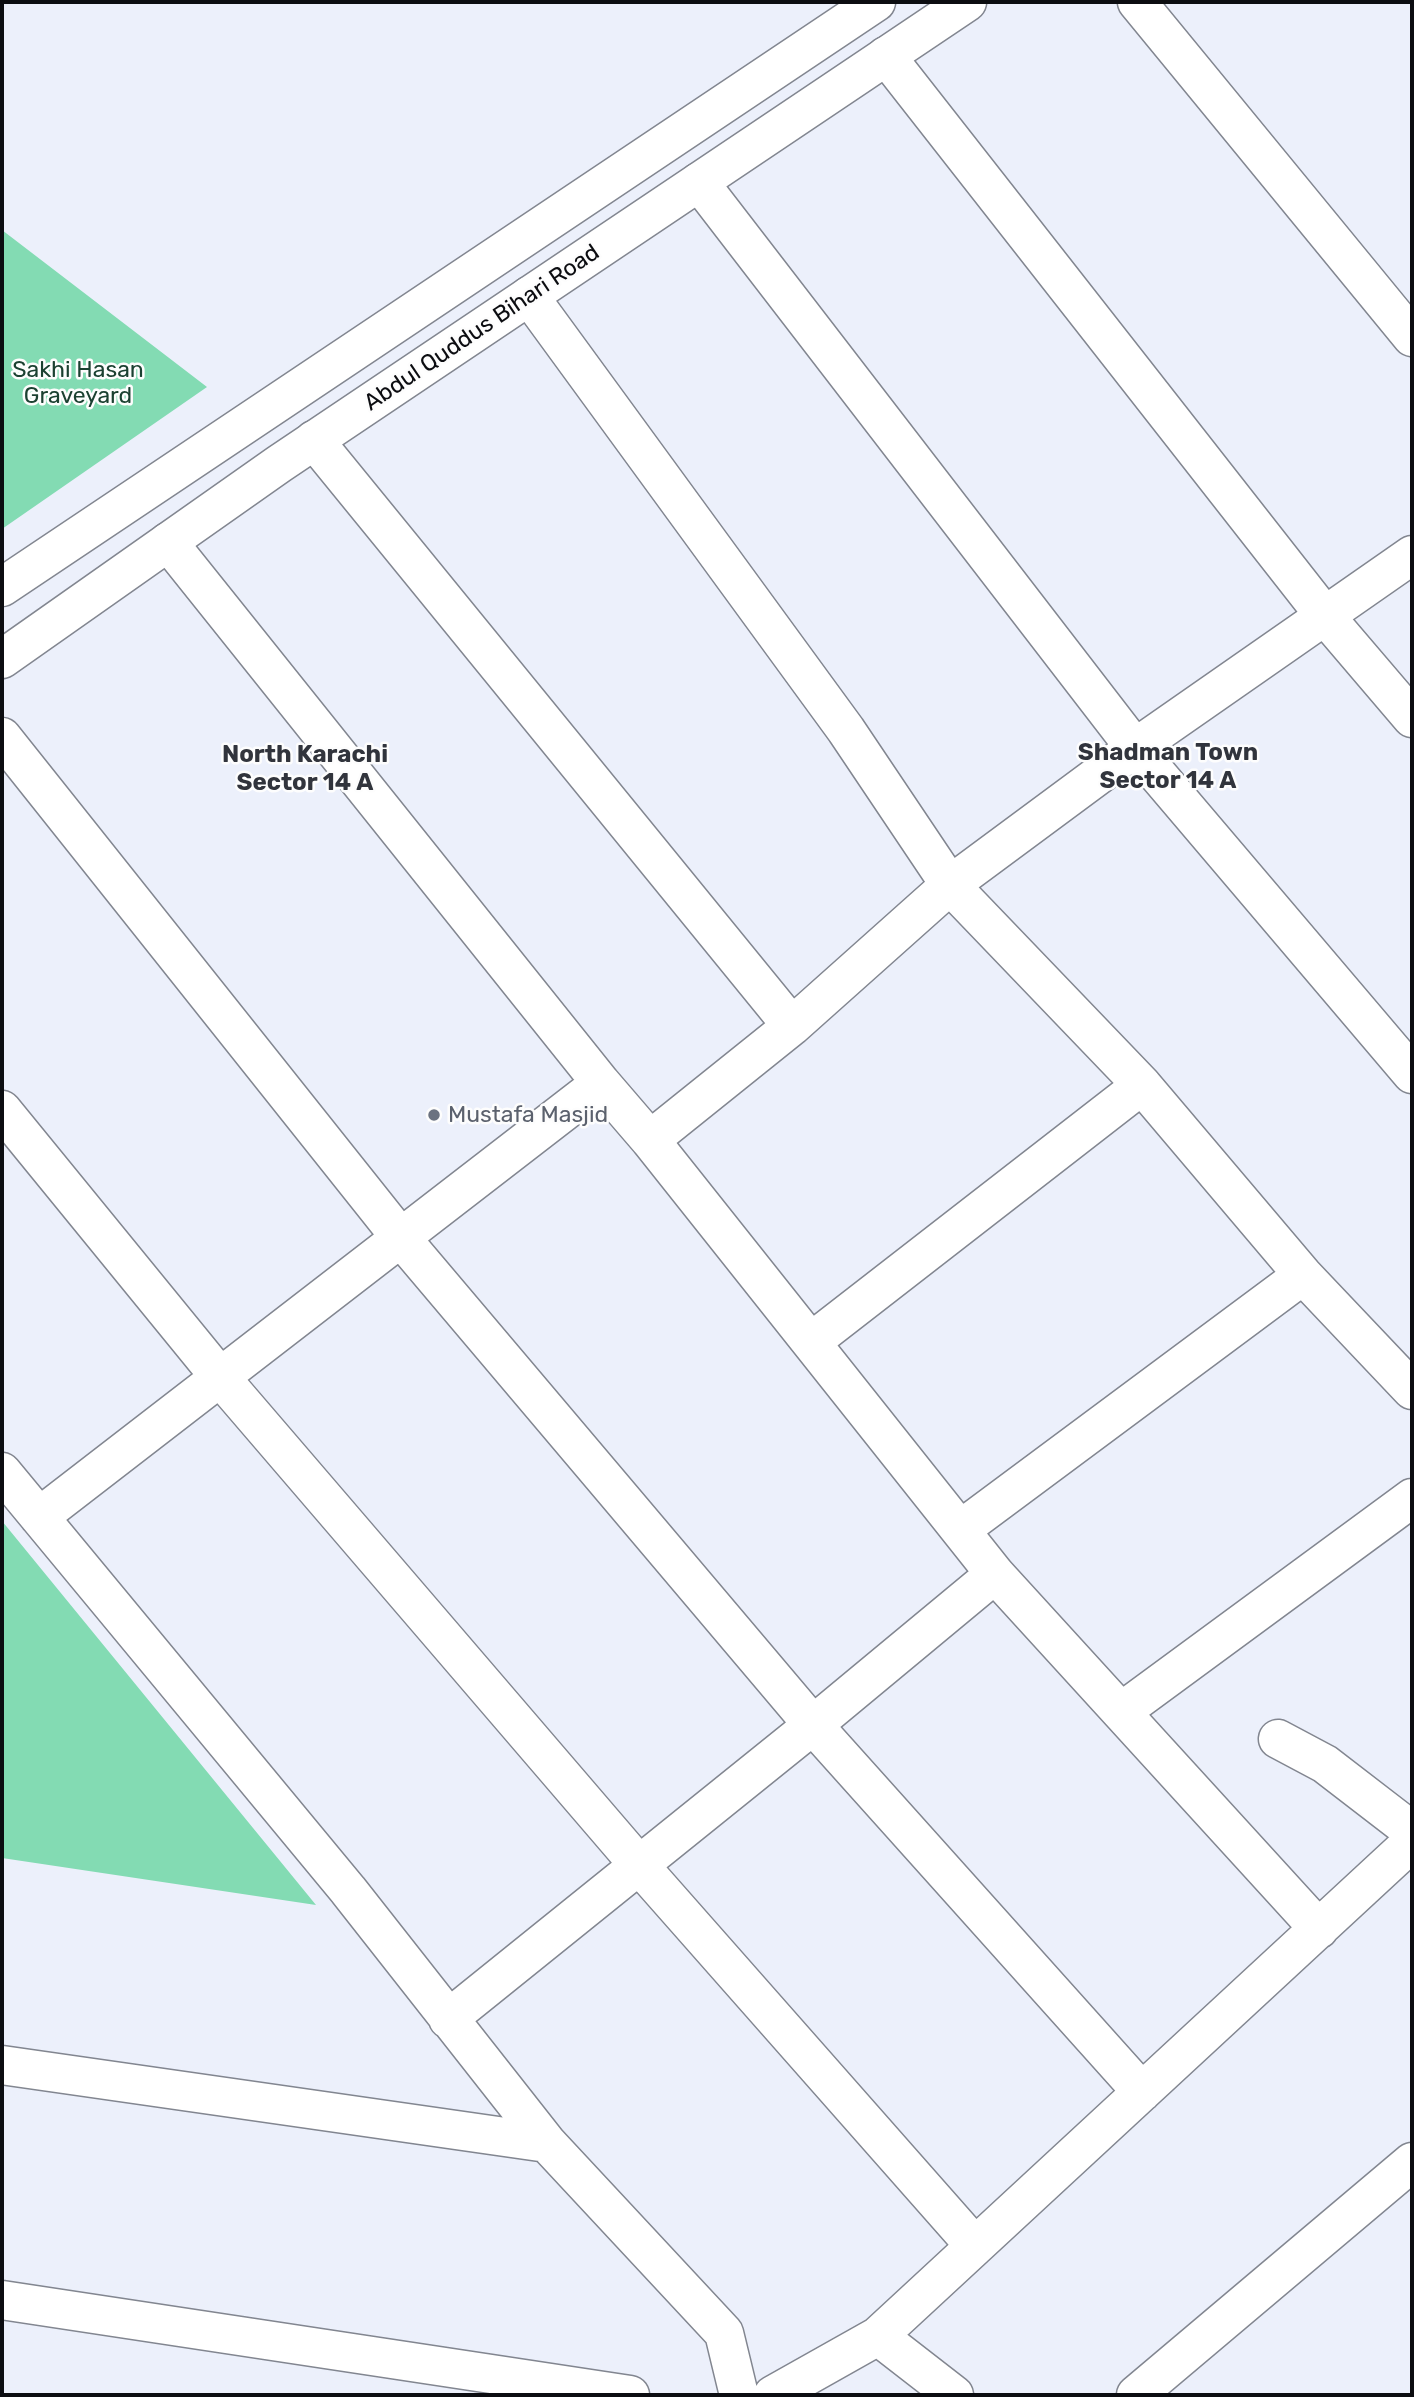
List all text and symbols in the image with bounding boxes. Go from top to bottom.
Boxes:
street label: Abdul Quddus Bihari Road [359,239,605,417]
park label: Sakhi Hasan Graveyard [12,356,144,410]
district label: Shadman Town Sector 14 A [1078,739,1258,795]
district label: North Karachi Sector 14 A [222,741,388,797]
place label: Mustafa Masjid [448,1101,608,1129]
marker: Mustafa Masjid [426,1107,442,1123]

